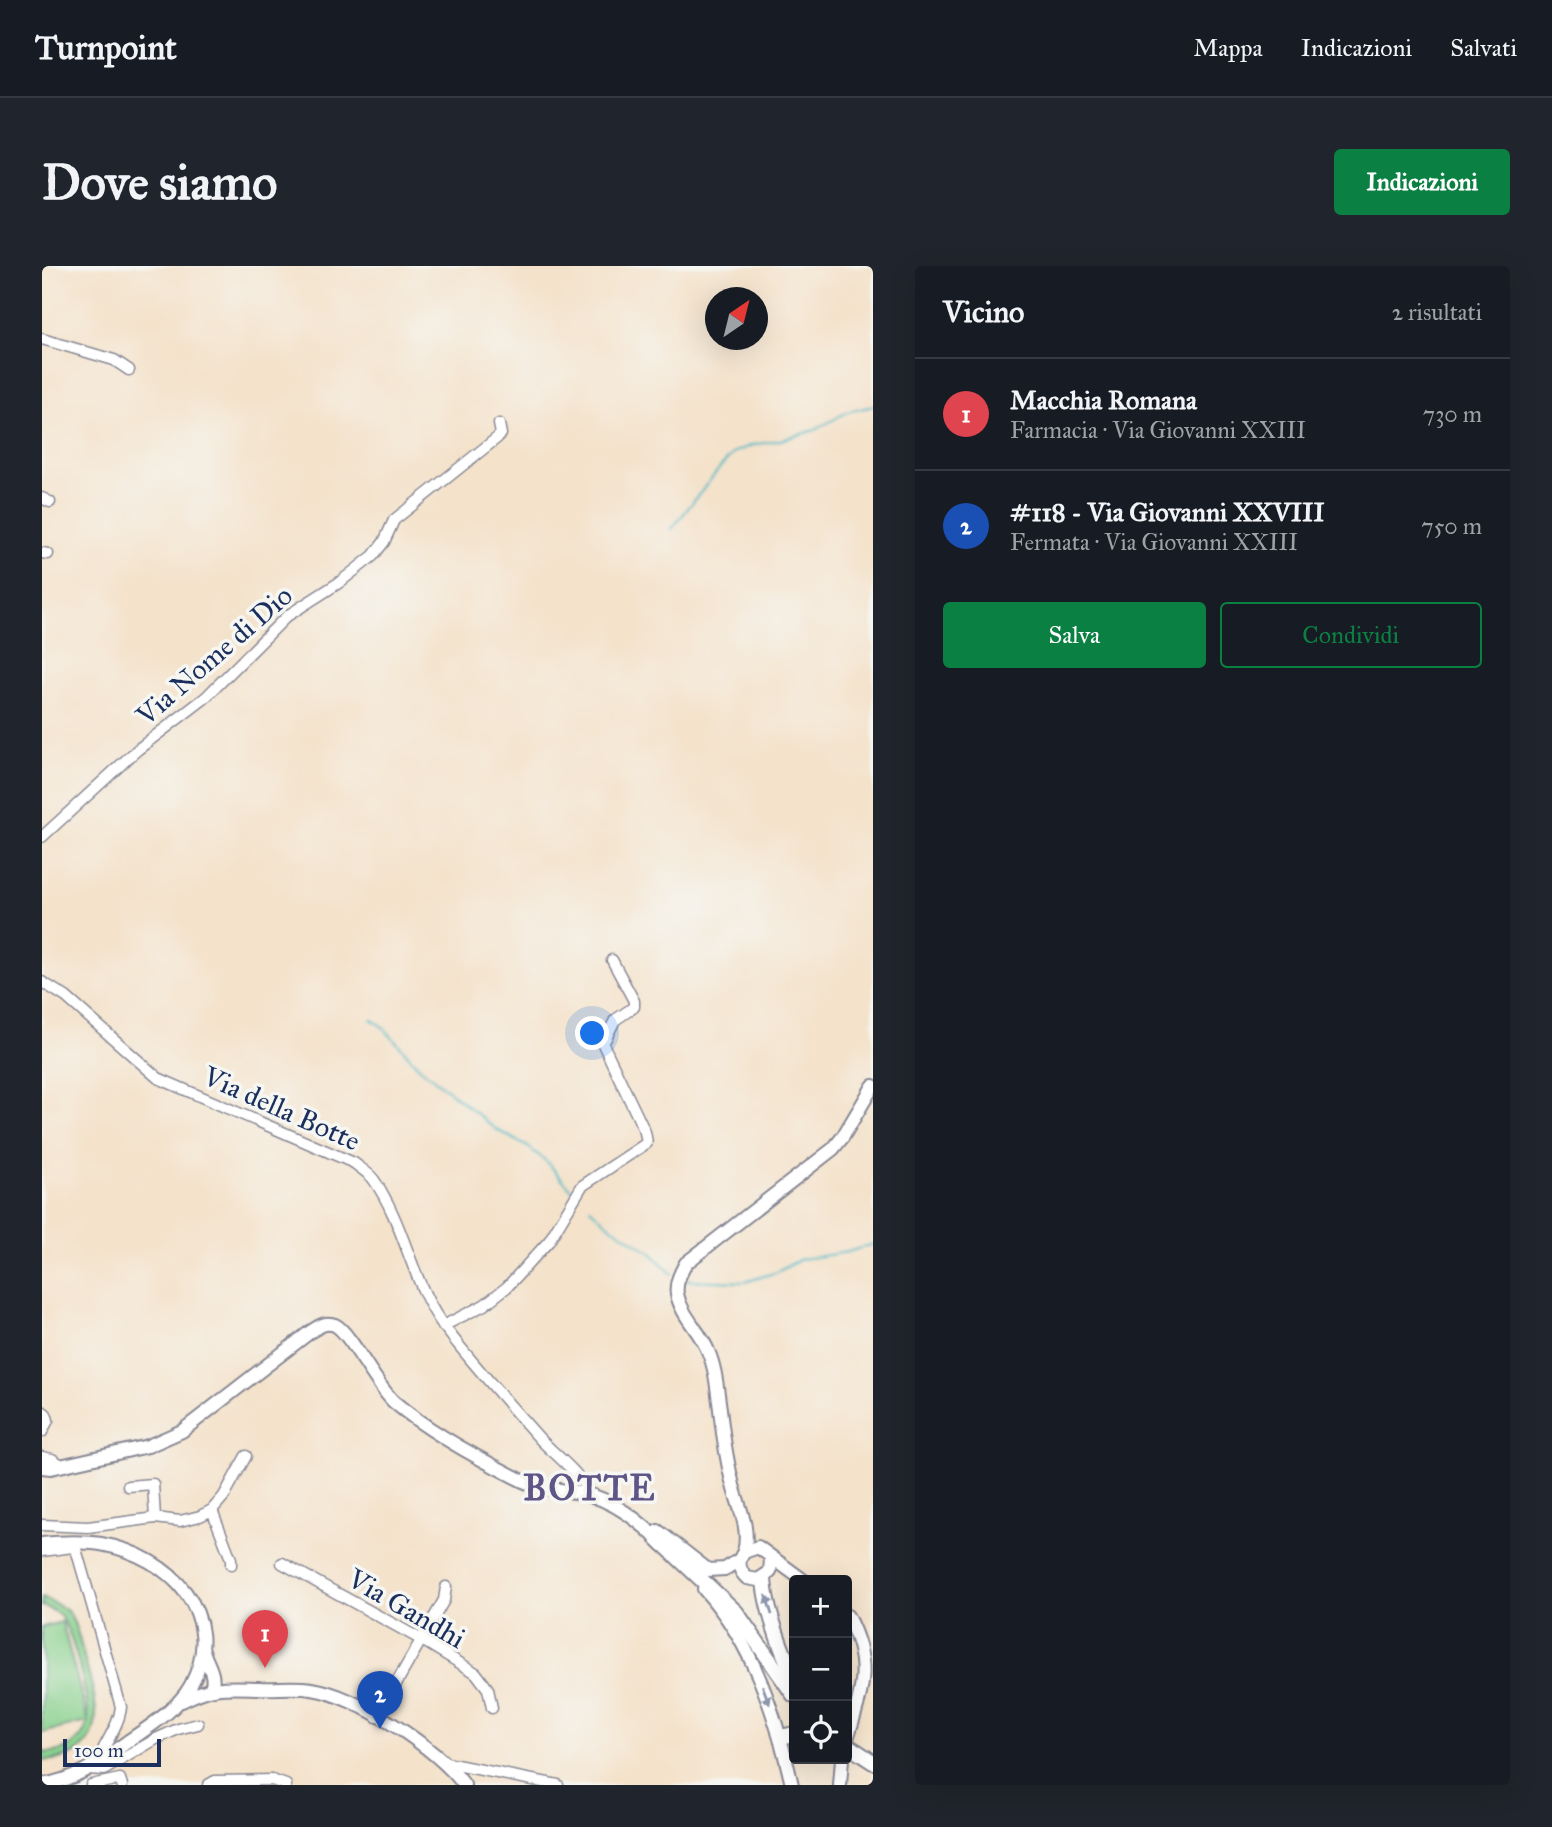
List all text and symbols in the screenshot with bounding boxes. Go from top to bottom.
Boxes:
text: Turnpoint [35,28,177,68]
text: Mappa [1194,33,1263,63]
text: Indicazioni [1301,33,1412,63]
text: Salvati [1450,33,1517,63]
button: Indicazioni [1334,149,1510,215]
text: Dove siamo [42,153,277,212]
north arrow [705,287,768,350]
text: Vicino [943,294,1024,330]
text: 2 risultati [1392,298,1482,326]
text: Macchia Romana [1010,384,1197,416]
text: 1 [961,400,971,428]
text: 730 m [1423,400,1482,428]
text: Farmacia · Via Giovanni XXIII [1010,416,1306,444]
text: #118 - Via Giovanni XXVIII [1010,496,1325,528]
text: 2 [960,512,972,540]
text: 750 m [1421,512,1482,540]
text: Fermata · Via Giovanni XXIII [1010,528,1298,556]
street label: Via Nome di Dio [128,578,300,733]
button: Salva [943,602,1206,668]
button: Condividi [1220,602,1482,668]
your location [575,1016,609,1050]
street label: Via della Botte [197,1058,366,1159]
district label: BOTTE [523,1467,657,1510]
street label: Via Gandhi [341,1560,472,1656]
map controls [789,1575,852,1764]
button: + [789,1575,852,1638]
one-way arrow [764,1594,774,1615]
pin: 1 [242,1610,288,1668]
button: − [789,1638,852,1701]
pin: 2 [357,1671,403,1729]
one-way arrow [760,1685,771,1706]
button: locate [789,1701,852,1764]
scale bar [63,1736,161,1768]
text: 100 m [74,1739,124,1762]

